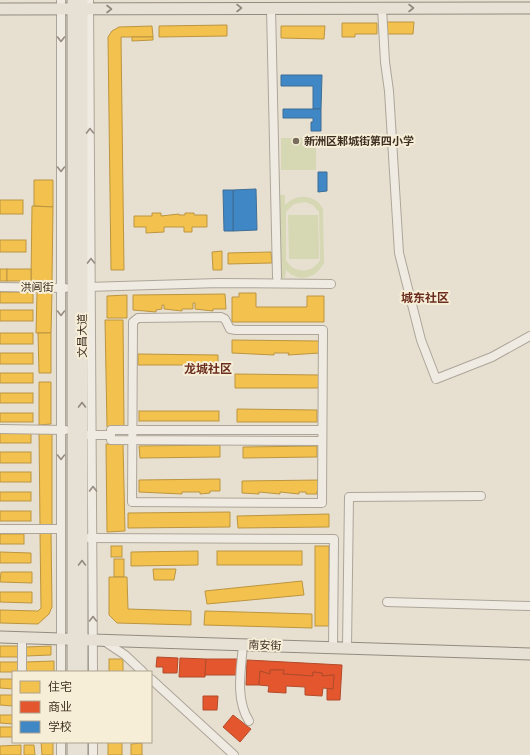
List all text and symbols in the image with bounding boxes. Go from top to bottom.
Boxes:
one-way arrow [236,4,242,12]
one-way arrow [408,4,414,12]
one-way arrow [106,5,112,13]
one-way arrow [57,36,65,42]
one-way arrow [86,128,94,134]
place label: 新洲区邾城街第四小学 [304,134,414,149]
marker: 新洲区邾城街第四小学 [291,136,301,146]
one-way arrow [57,166,65,172]
one-way arrow [87,258,95,264]
street label: 洪闾街 [21,280,54,295]
district label: 城东社区 [401,290,449,306]
one-way arrow [57,310,65,316]
street label: 文昌大道 [75,314,90,358]
district label: 龙城社区 [184,361,232,377]
one-way arrow [78,402,86,408]
one-way arrow [57,454,65,460]
one-way arrow [89,486,97,492]
one-way arrow [78,560,86,566]
one-way arrow [89,616,97,622]
street label: 南安街 [248,637,282,654]
legend [12,671,152,743]
text: 住宅 [48,679,72,695]
text: 商业 [48,699,72,715]
text: 学校 [48,719,72,735]

